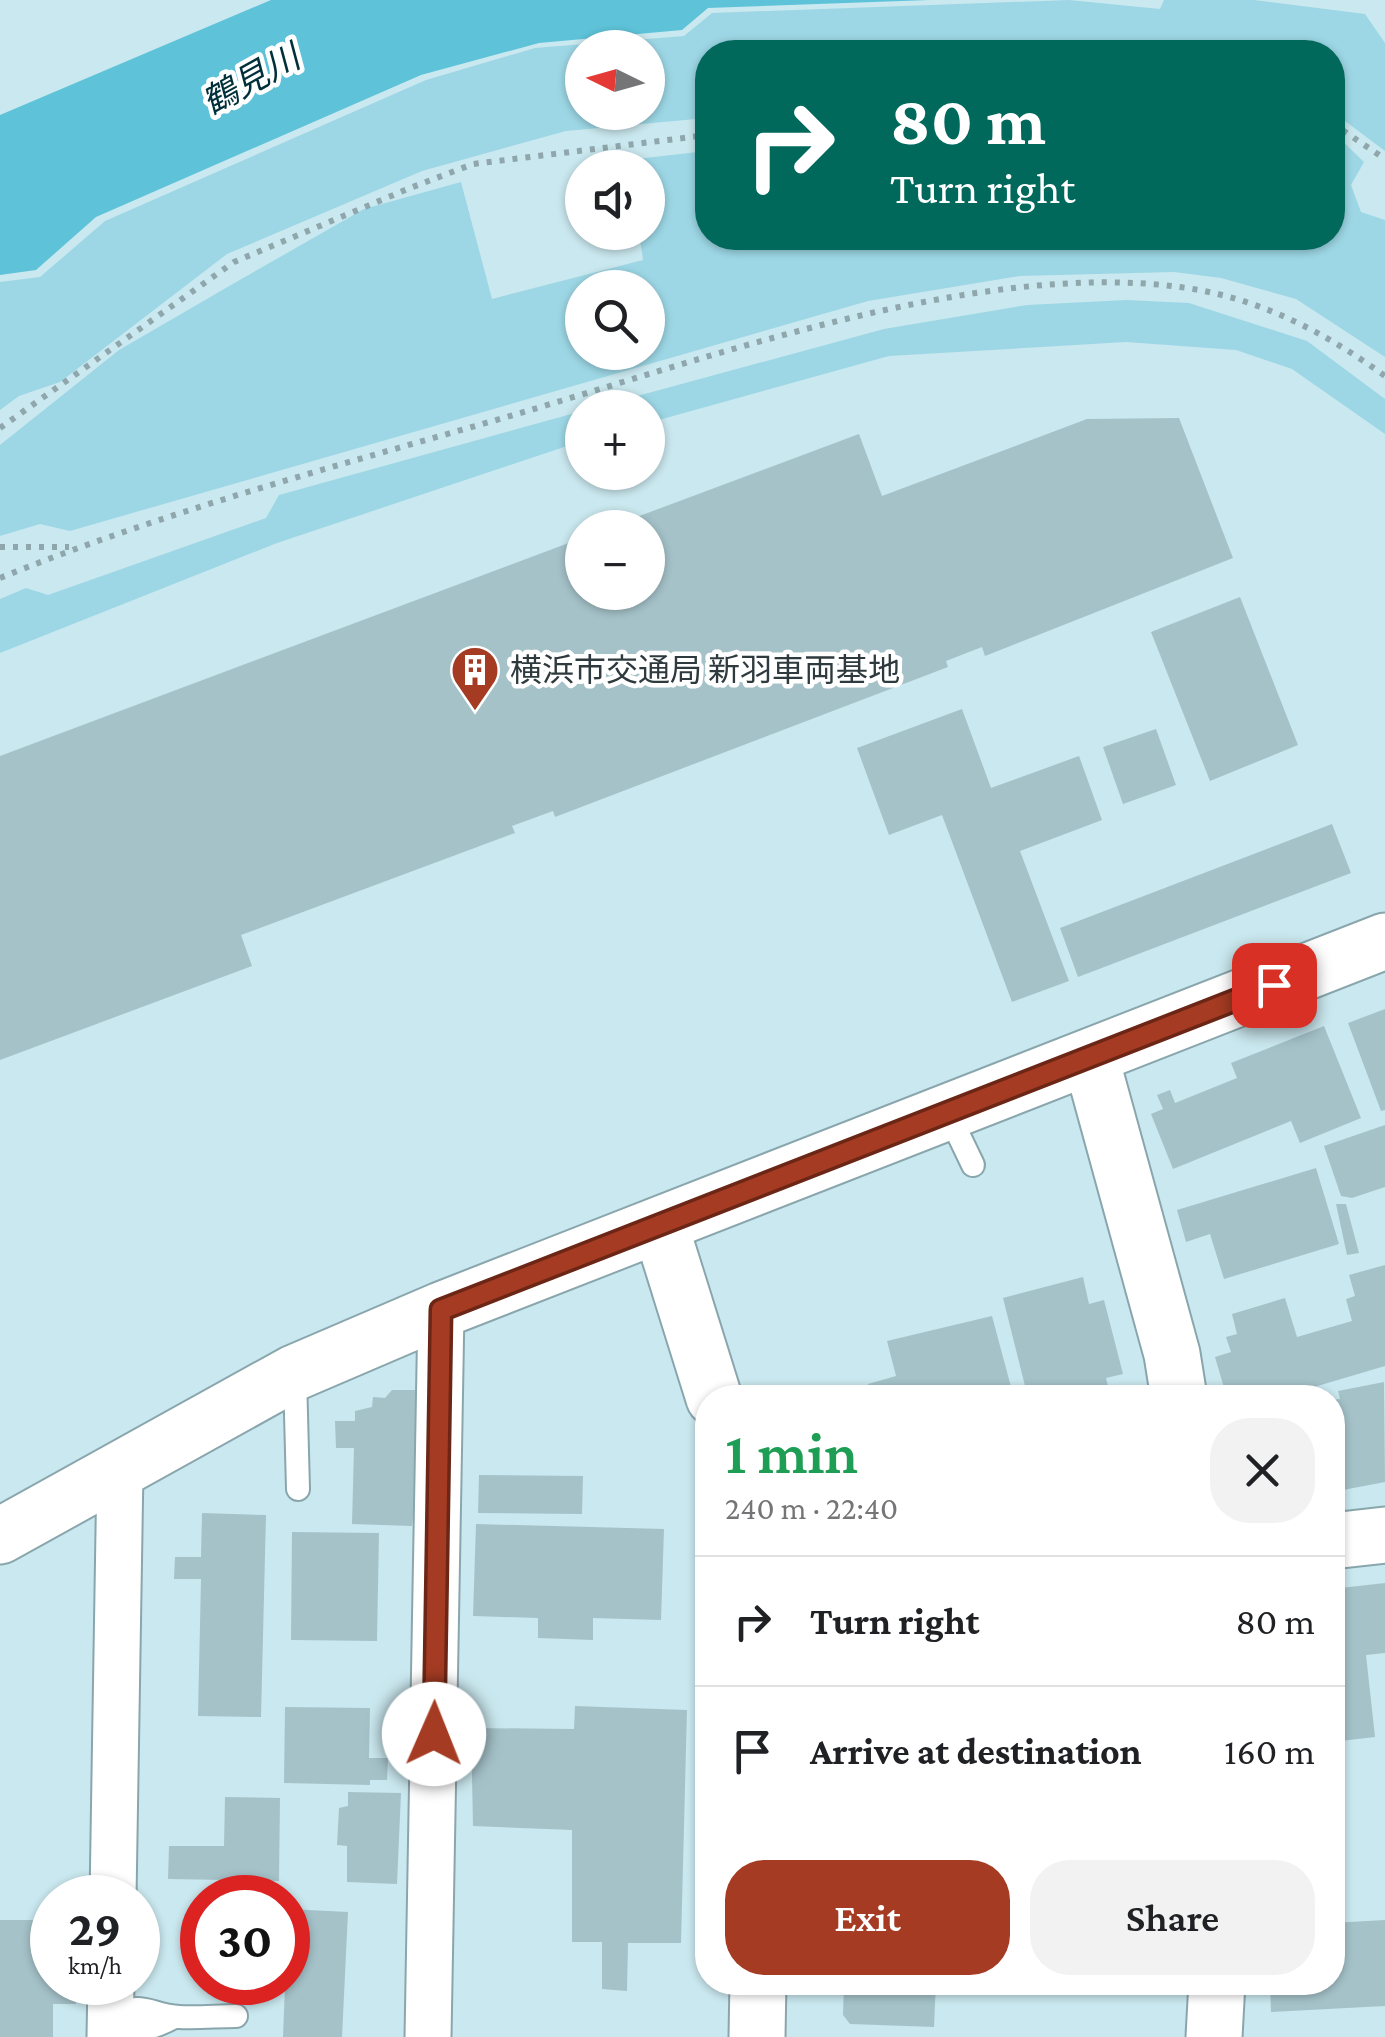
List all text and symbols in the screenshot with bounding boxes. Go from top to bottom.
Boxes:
north arrow [565,30,665,130]
map controls [565,30,665,610]
water label: 鶴見川 [196,36,310,123]
icon: right [725,80,855,210]
text: 80 m [890,81,1046,159]
button: sound [565,150,665,250]
text: Turn right [890,163,1075,213]
button: search [565,270,665,370]
button: + [565,390,665,490]
button: − [565,510,665,610]
building icon: 横浜市交通局 新羽車両基地 [449,644,501,712]
place label: 横浜市交通局 新羽車両基地 [510,652,900,688]
pin [1232,943,1317,1028]
icon: arrive [1247,958,1302,1013]
button: close [1210,1418,1315,1523]
text: 1 min [725,1419,858,1486]
text: 240 m · 22:40 [725,1490,898,1526]
icon: right [725,1594,780,1649]
text: Turn right [810,1600,979,1642]
text: 80 m [1235,1600,1315,1642]
position arrow [382,1682,486,1786]
icon: arrive [725,1724,780,1779]
text: Arrive at destination [810,1730,1142,1772]
text: 160 m [1224,1730,1315,1772]
button: Exit [725,1860,1010,1975]
button: Share [1030,1860,1315,1975]
speed limit sign: 30 [180,1875,310,2005]
text: 29 [69,1900,121,1956]
text: km/h [68,1952,122,1979]

